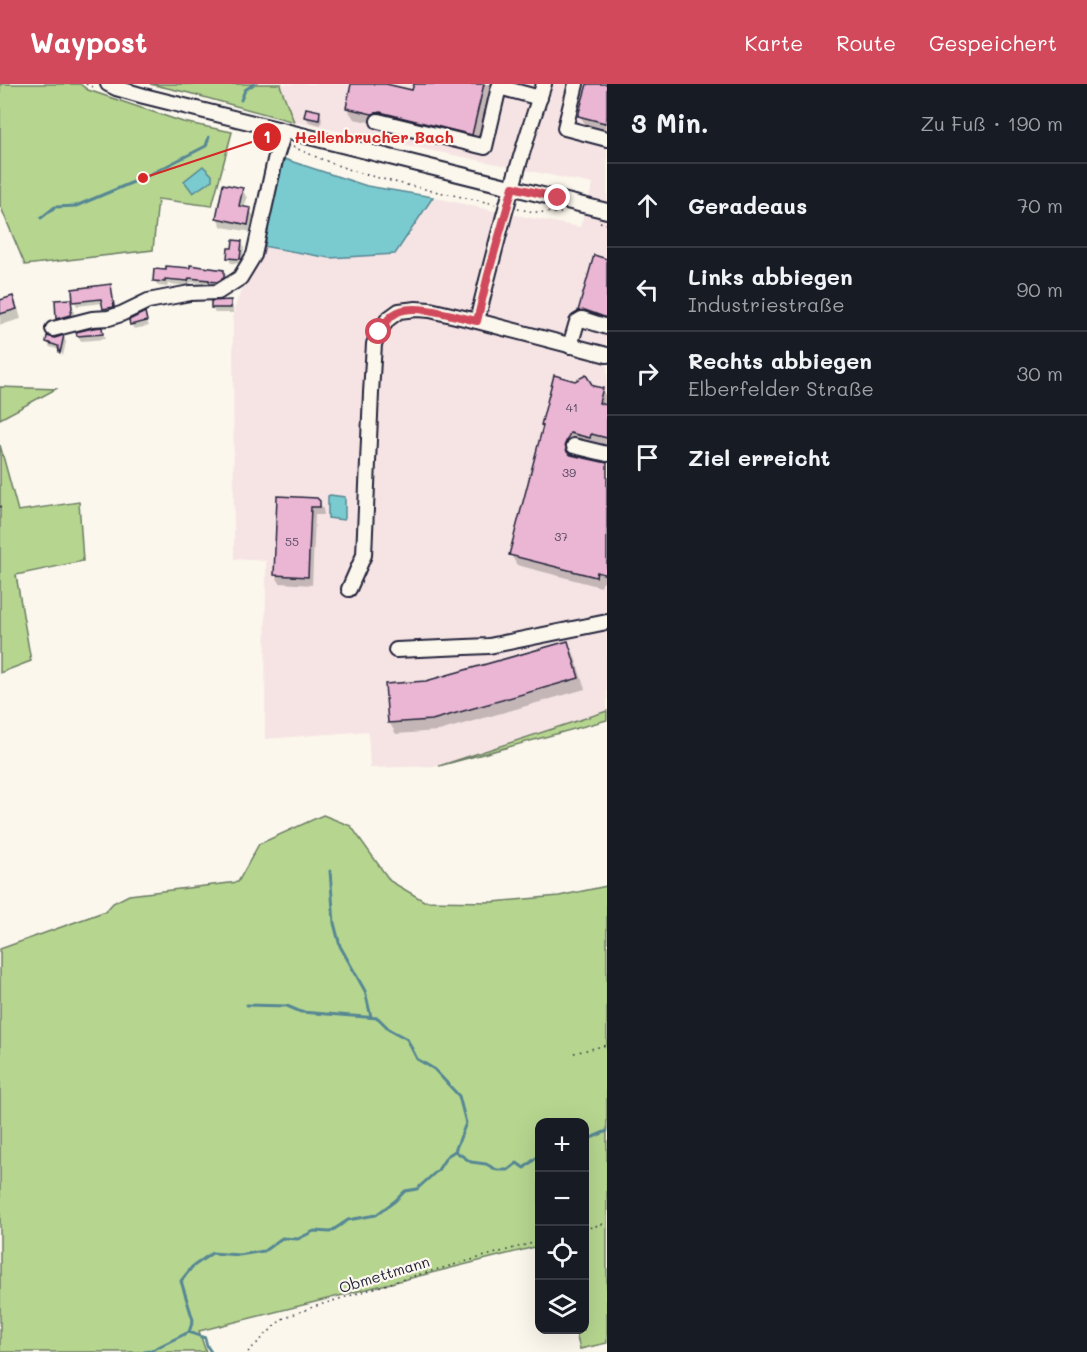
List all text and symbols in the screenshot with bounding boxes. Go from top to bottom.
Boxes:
text: Waypost [30,24,147,60]
text: Karte [745,29,803,56]
text: Route [836,29,896,56]
text: Gespeichert [929,29,1057,56]
text: 3 Min. [631,106,709,140]
text: Zu Fuß · 190 m [920,110,1063,136]
callout: Hellenbrucher Bach [252,120,466,154]
text: 1 [263,124,271,148]
text: Hellenbrucher Bach [294,126,454,147]
route end [544,184,570,210]
icon: ahead [631,189,664,222]
text: Geradeaus [688,191,807,220]
text: 70 m [1017,192,1063,218]
text: Links abbiegen [688,262,853,291]
icon: left [631,273,664,306]
text: 90 m [1017,276,1063,302]
text: Industriestraße [688,291,845,317]
route start [365,318,391,344]
text: Rechts abbiegen [688,346,872,375]
icon: right [631,357,664,390]
text: 30 m [1017,360,1063,386]
text: Elberfelder Straße [688,375,874,401]
house number: 41 [566,399,578,415]
icon: arrive [631,441,664,474]
text: Ziel erreicht [688,443,830,472]
house number: 39 [562,464,576,480]
house number: 37 [554,528,568,544]
house number: 55 [285,533,299,549]
map controls [535,1118,589,1334]
button: + [535,1118,589,1172]
button: − [535,1172,589,1226]
button: locate [535,1226,589,1280]
street label: Obmettmann [336,1251,432,1297]
button: layers [535,1280,589,1334]

